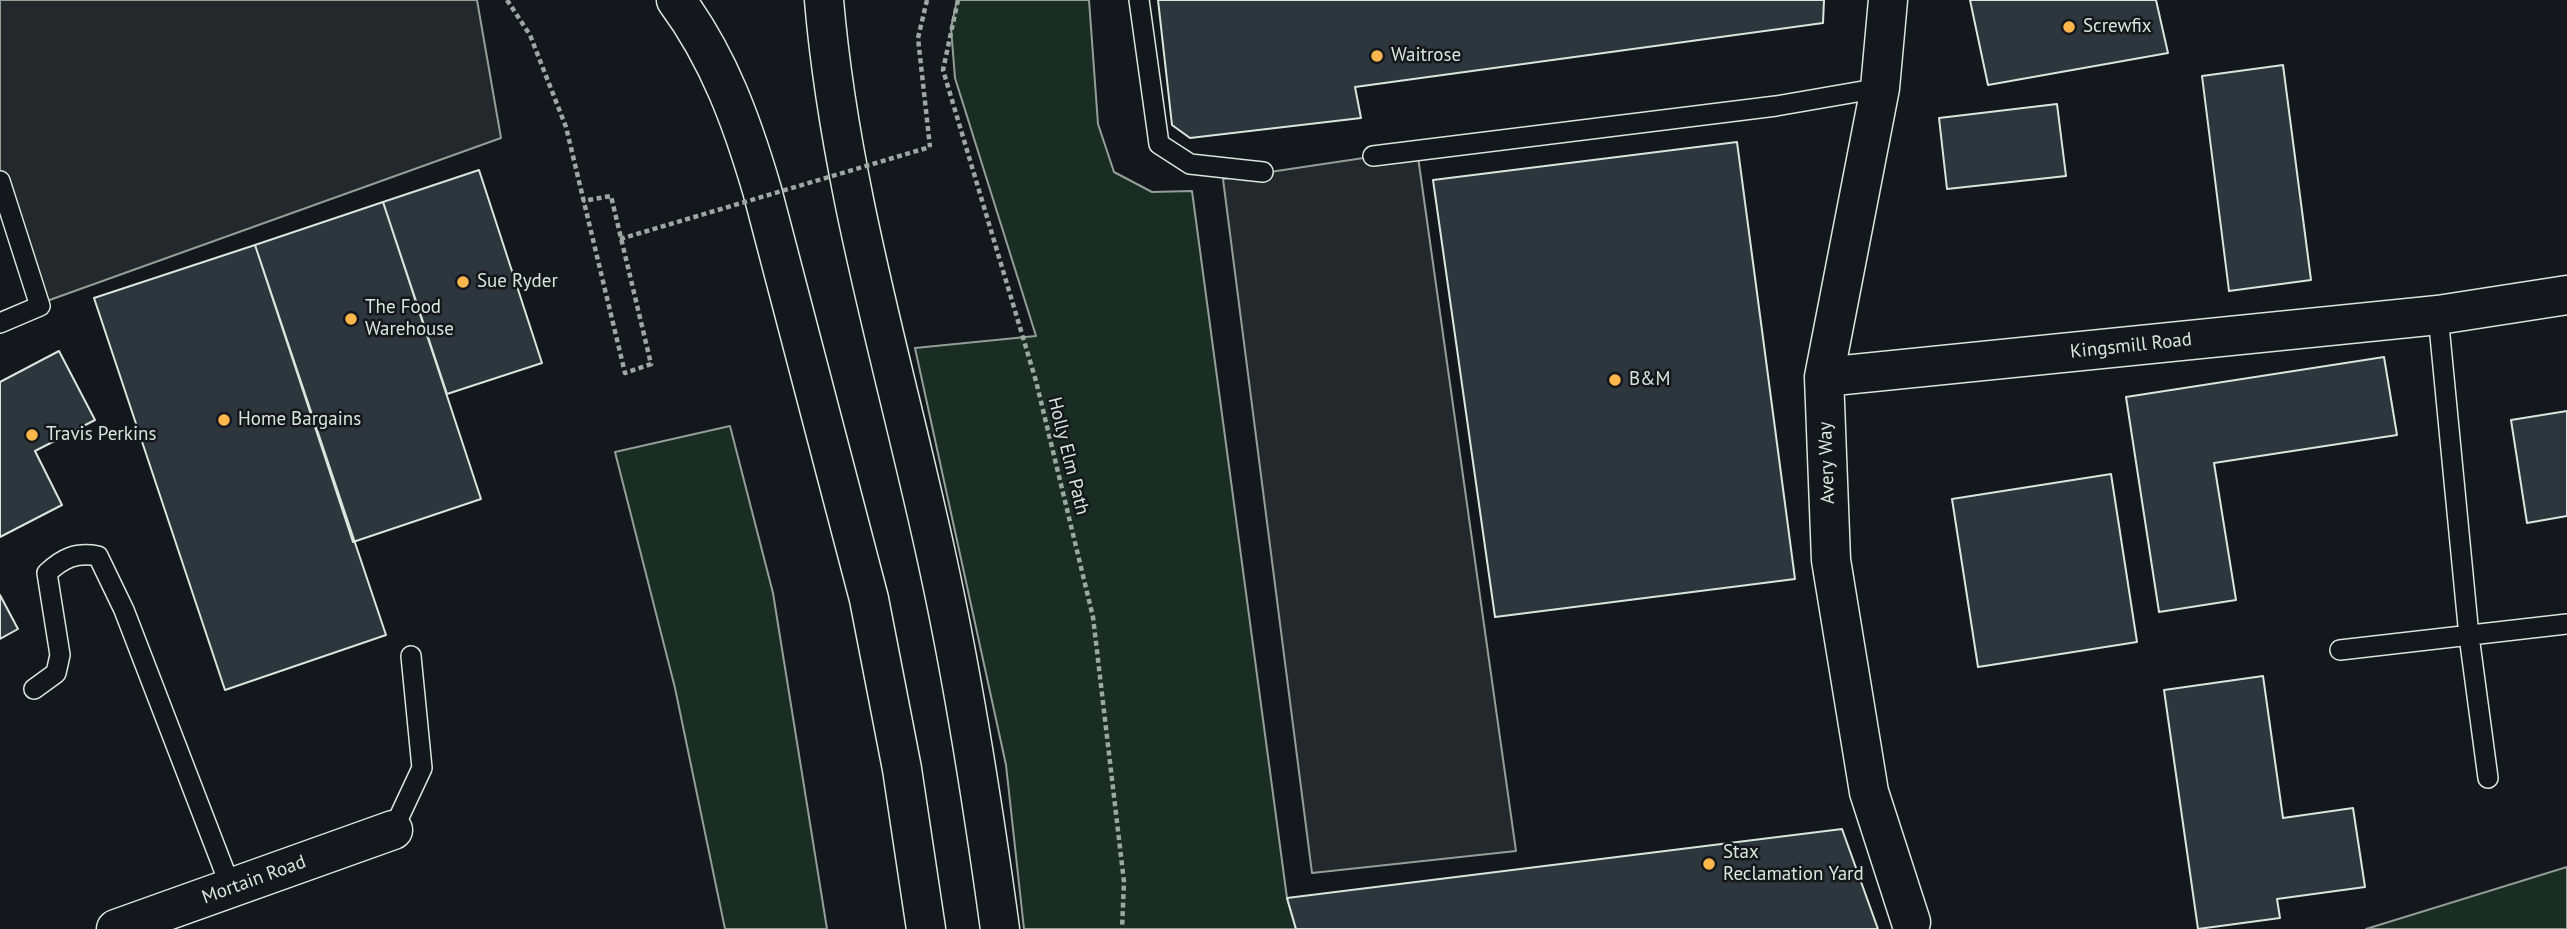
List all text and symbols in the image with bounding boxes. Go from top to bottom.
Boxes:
place label: Screwfix [2083,16,2152,38]
marker: Screwfix [2061,19,2077,35]
place label: Waitrose [1391,45,1461,67]
marker: Waitrose [1369,48,1385,64]
place label: Sue Ryder [477,271,558,293]
marker: Sue Ryder [455,274,471,290]
place label: The Food Warehouse [365,297,454,341]
marker: The Food Warehouse [343,311,359,327]
street label: Kingsmill Road [2069,328,2193,364]
place label: B&M [1629,369,1671,391]
marker: B&M [1607,372,1623,388]
street label: Holly Elm Path [1042,395,1094,517]
place label: Home Bargains [238,409,361,431]
marker: Home Bargains [216,412,232,428]
street label: Avery Way [1814,421,1840,505]
place label: Travis Perkins [46,424,156,446]
marker: Travis Perkins [24,427,40,443]
place label: Stax Reclamation Yard [1723,842,1864,886]
street label: Mortain Road [199,851,309,909]
marker: Stax Reclamation Yard [1701,856,1717,872]

